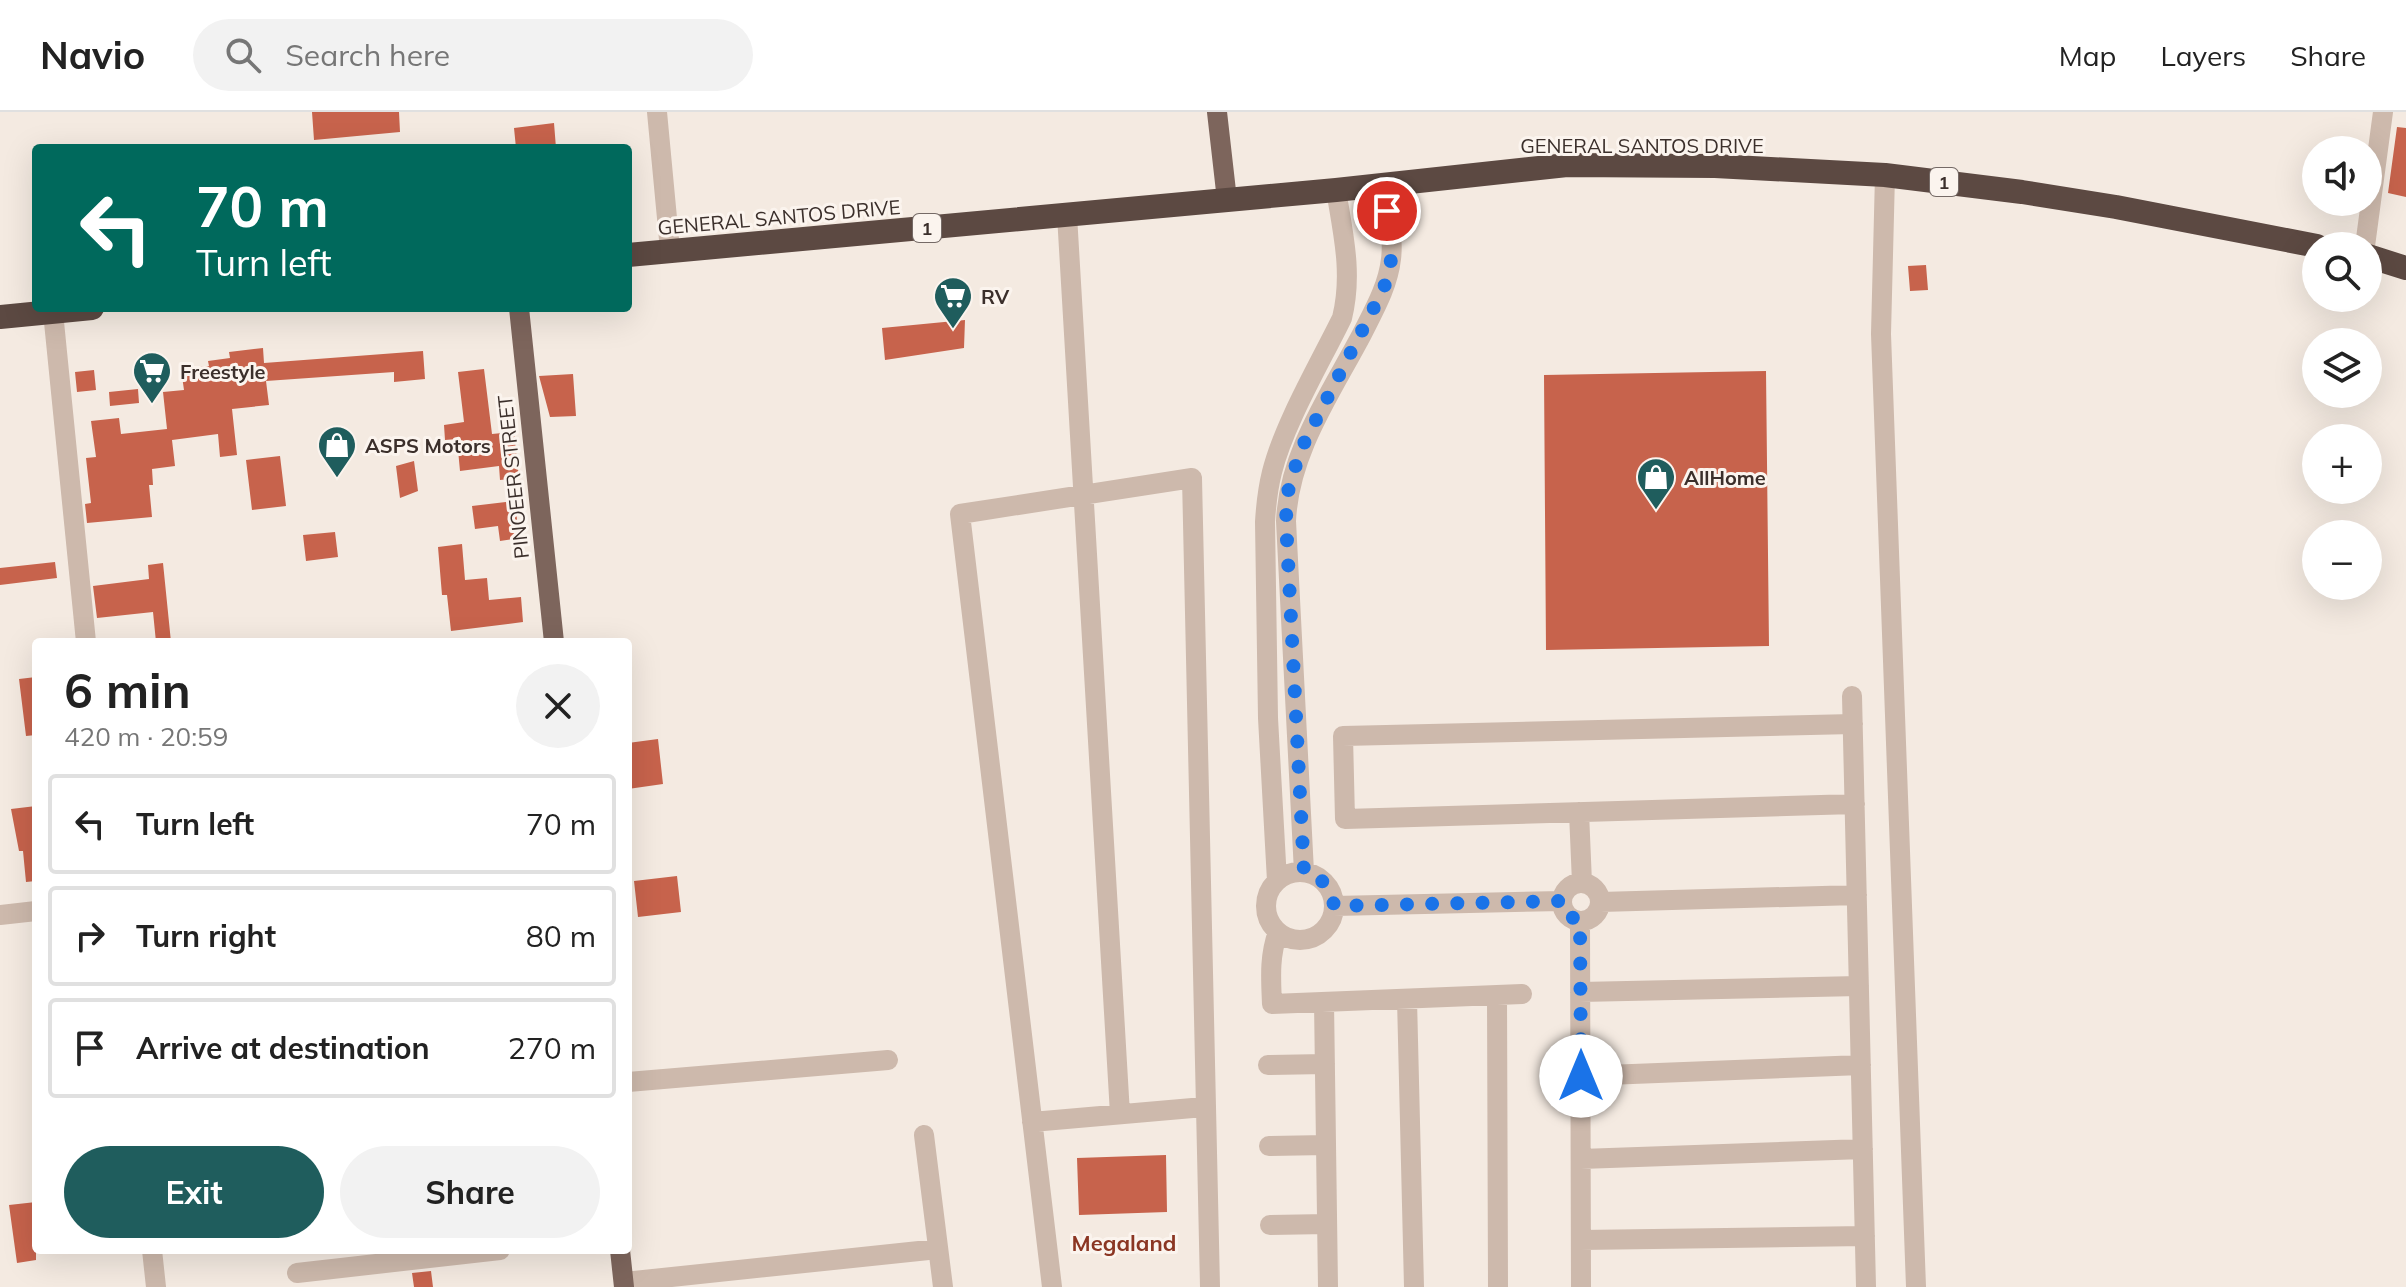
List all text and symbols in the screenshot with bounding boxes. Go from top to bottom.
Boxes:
search box [193,19,753,91]
text: Navio [40,31,145,79]
icon: search [221,33,265,77]
text: Search here [285,36,450,74]
text: Map [2059,38,2116,73]
text: Layers [2160,38,2246,73]
text: Share [2290,38,2366,73]
street label: GENERAL SANTOS DRIVE [1520,133,1764,158]
map controls [2302,136,2382,600]
button: sound [2302,136,2382,216]
road number: 1 [1930,168,1958,196]
text: 70 m [196,171,329,241]
icon: left [64,176,168,280]
pin [1353,177,1421,245]
icon: arrive [1365,189,1409,233]
street label: GENERAL SANTOS DRIVE [657,194,901,240]
road number: 1 [913,214,941,242]
button: search [2302,232,2382,312]
text: Turn left [196,240,332,285]
supermarket icon: RV [932,275,974,330]
place label: RV [981,284,1010,309]
button: layers [2302,328,2382,408]
supermarket icon: Freestyle [131,350,173,405]
place label: Freestyle [180,359,266,384]
street label: PINOEER STREET [492,394,534,560]
shop icon: ASPS Motors [316,424,358,479]
button: + [2302,424,2382,504]
place label: ASPS Motors [365,433,491,458]
shop icon: AllHome [1635,456,1677,511]
place label: AllHome [1684,465,1766,490]
button: − [2302,520,2382,600]
text: 6 min [64,660,191,720]
button: close [516,664,600,748]
text: 420 m · 20:59 [64,720,228,753]
icon: left [68,802,112,846]
text: Turn left [136,805,254,843]
text: 70 m [526,805,596,843]
icon: right [68,914,112,958]
text: Turn right [136,917,276,955]
text: 80 m [526,917,596,955]
icon: arrive [68,1026,112,1070]
text: Arrive at destination [136,1029,430,1067]
text: 270 m [508,1029,596,1067]
position arrow [1539,1034,1623,1118]
button: Exit [64,1146,324,1238]
button: Share [340,1146,600,1238]
district label: Megaland [1072,1229,1176,1257]

